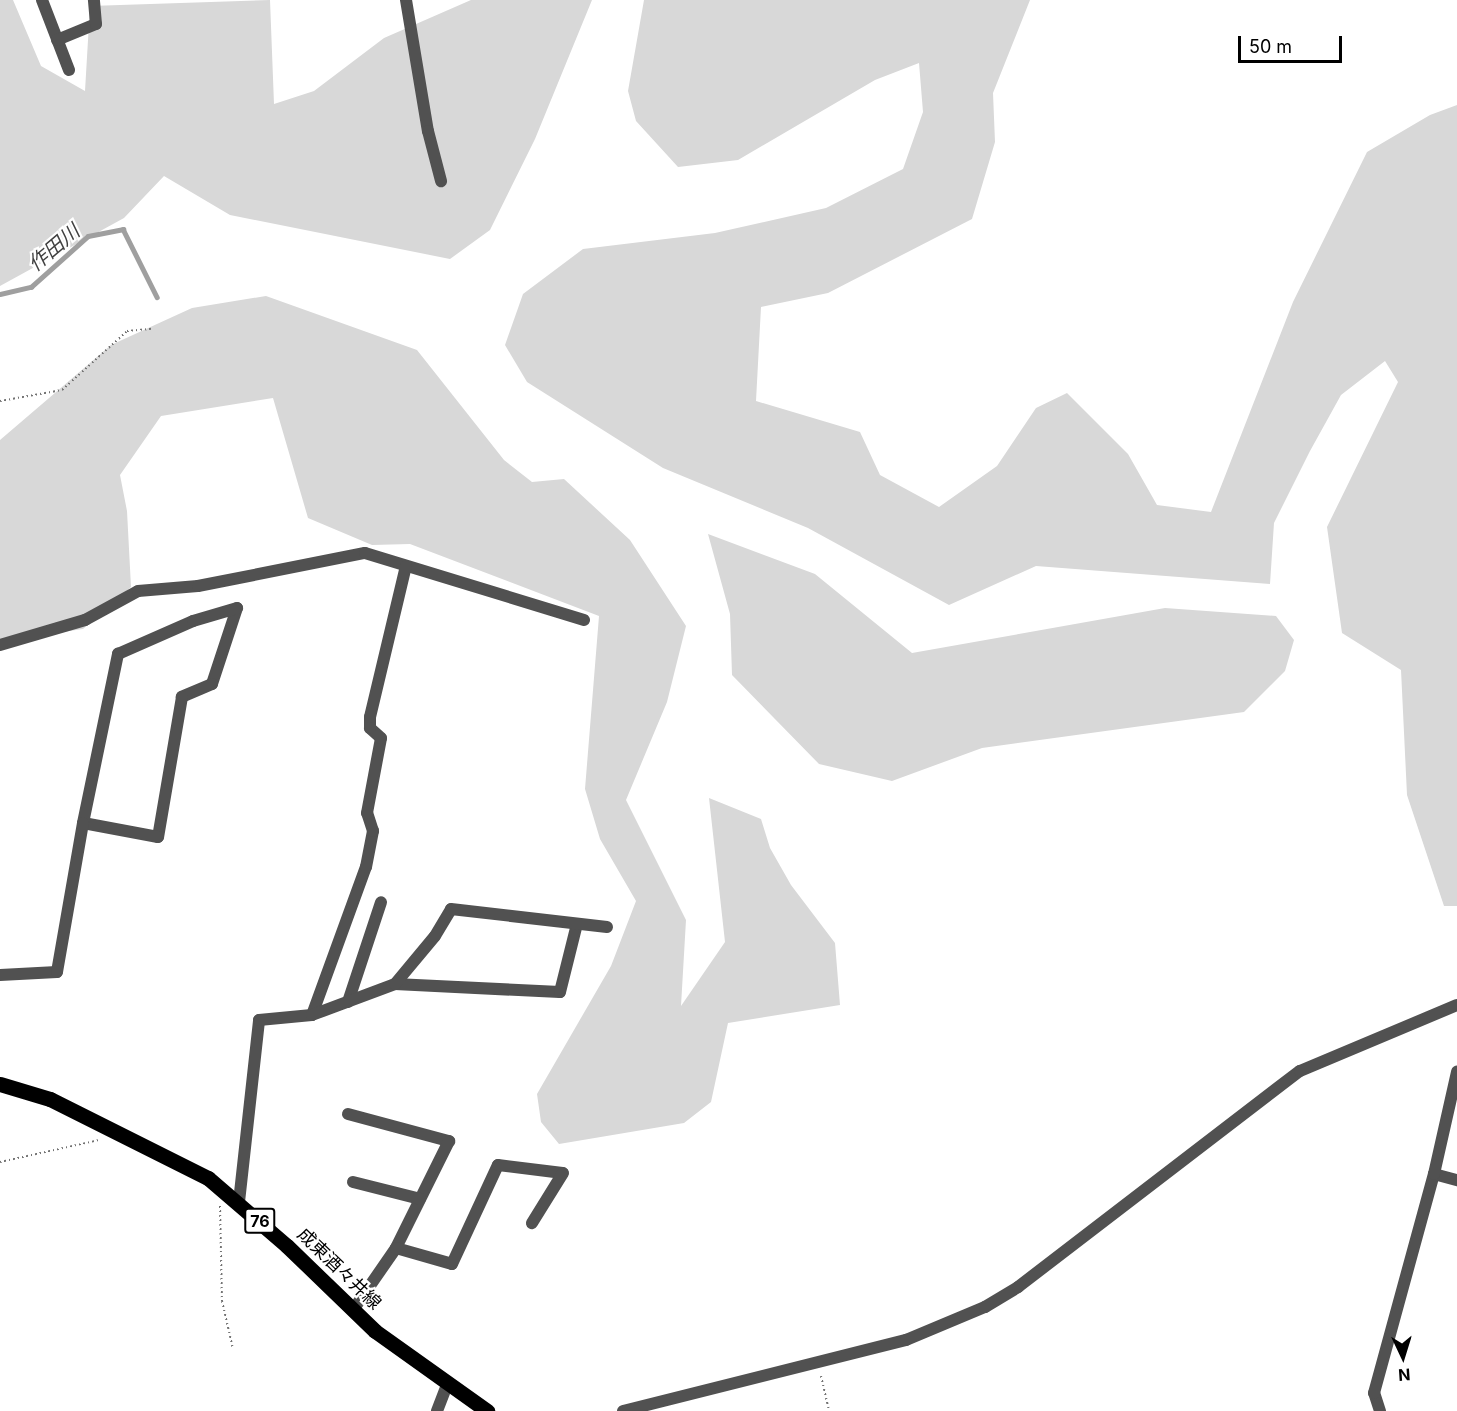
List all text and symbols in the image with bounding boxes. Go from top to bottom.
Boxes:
scale bar [1241,24,1344,62]
text: 50 m [1249,36,1292,57]
water label: 作田川 [23,220,85,276]
road number: 76 [244,1208,276,1234]
street label: 成東酒々井線 [293,1224,385,1314]
north arrow [1373,1327,1433,1387]
text: N [1397,1365,1411,1385]

